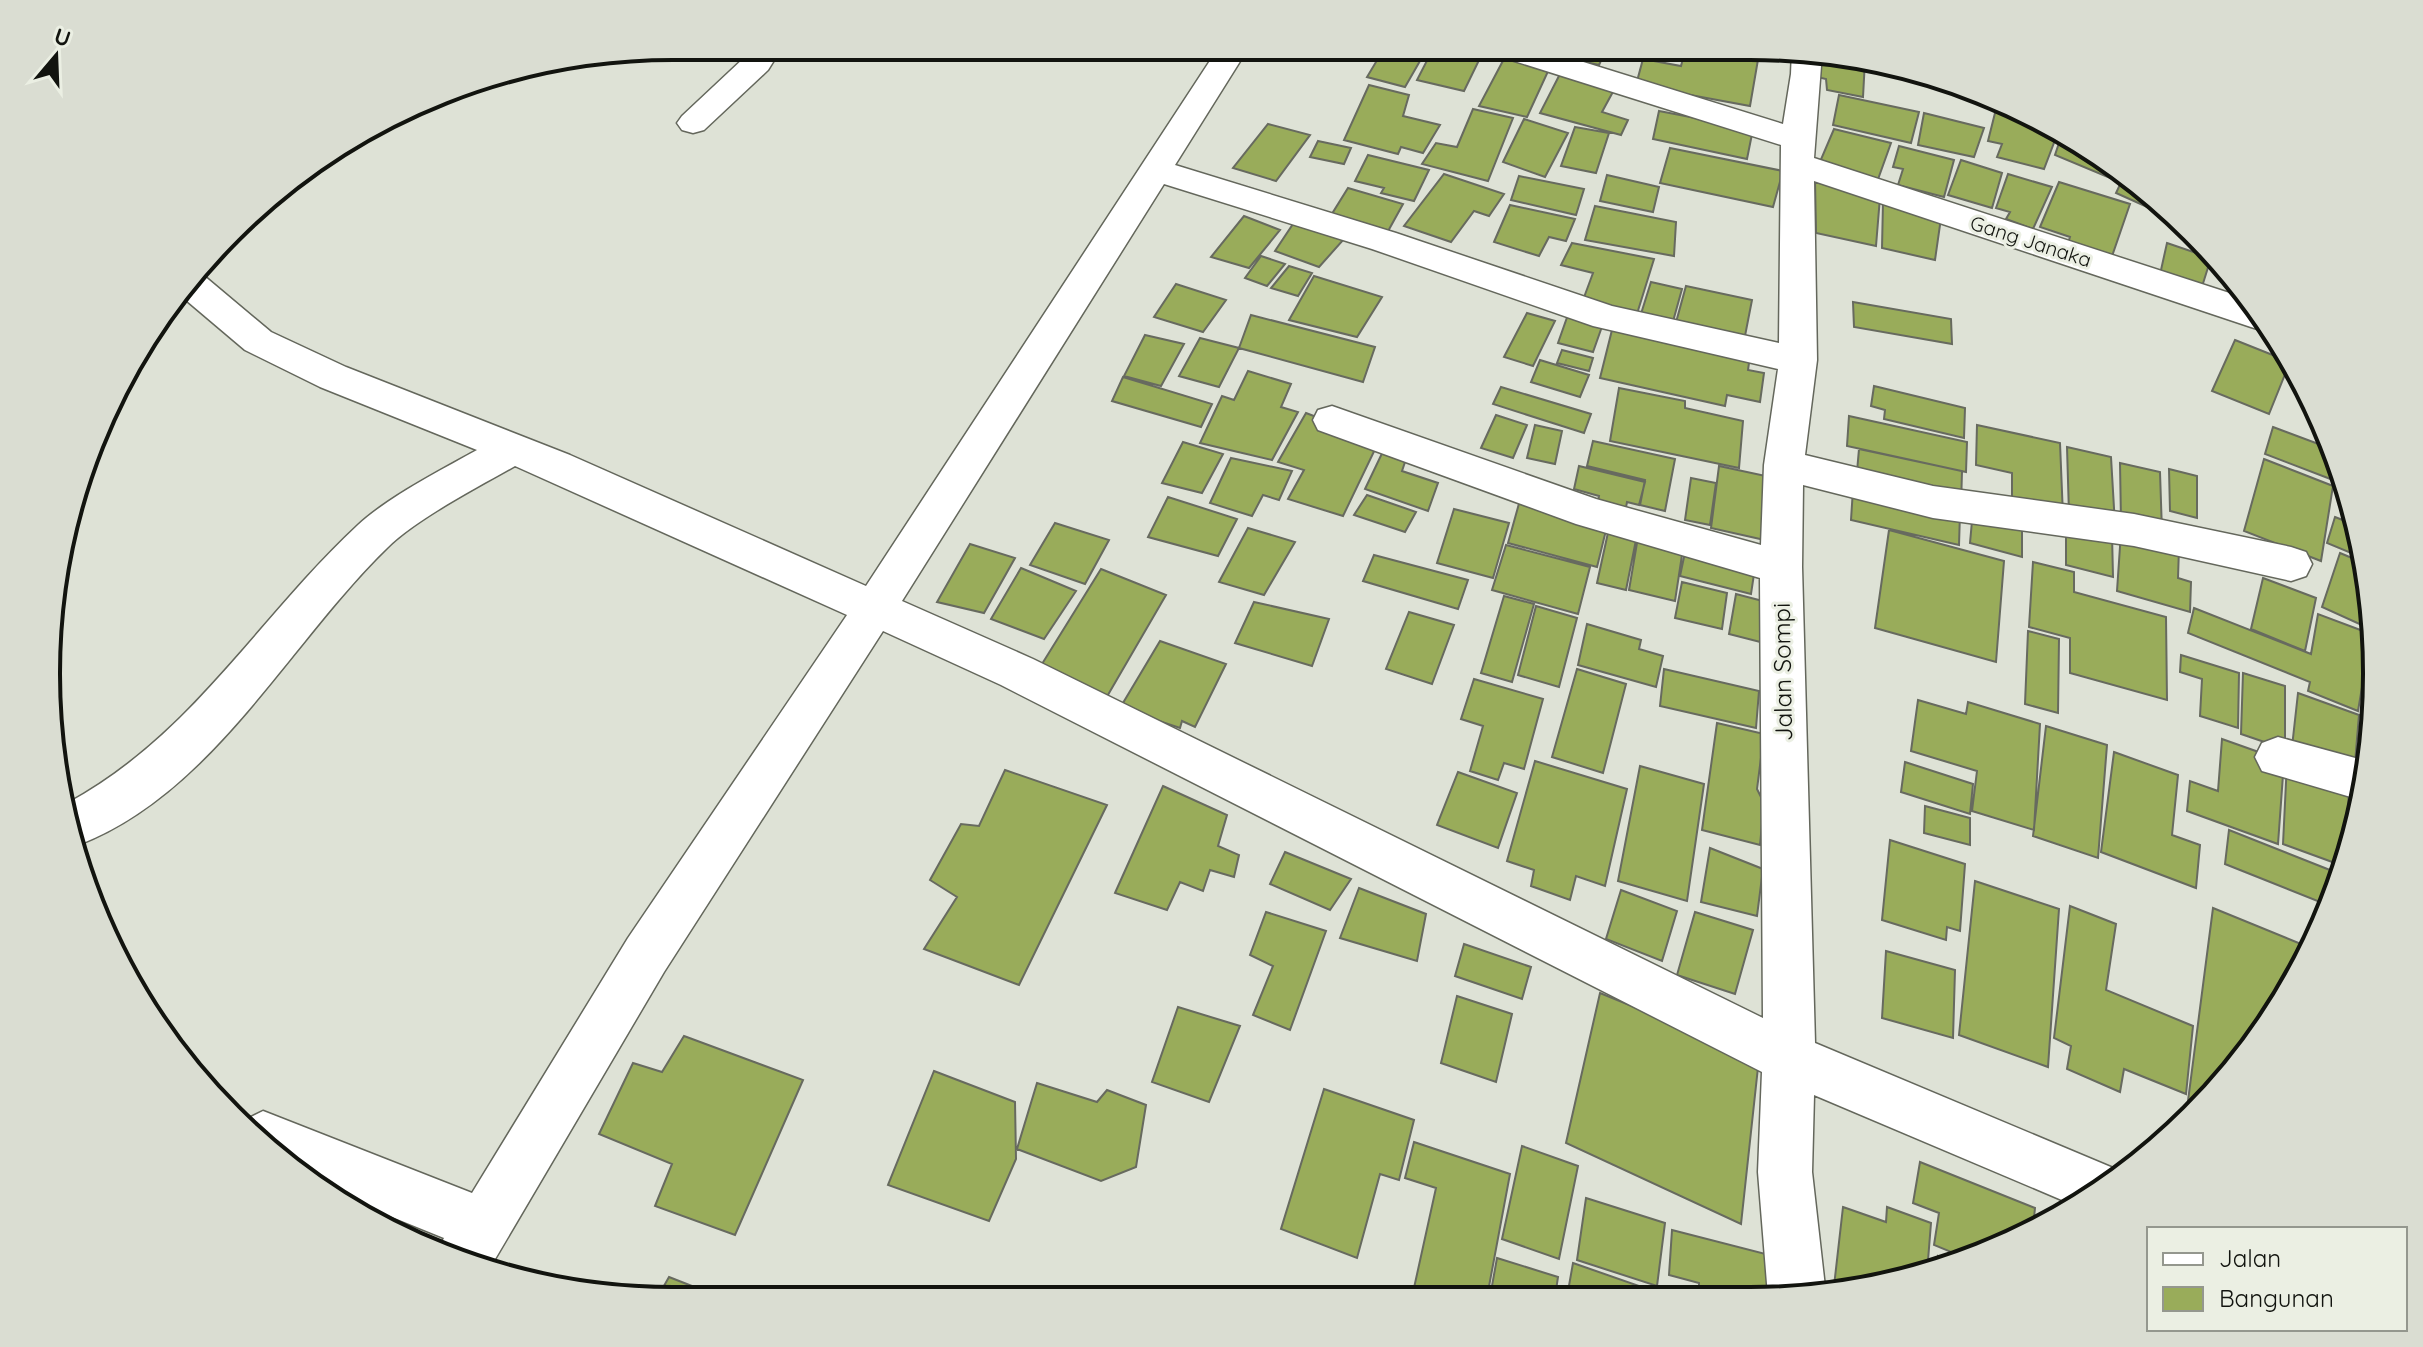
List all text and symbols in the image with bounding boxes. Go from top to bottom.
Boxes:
north arrow [16,16,96,96]
text: U [51,21,74,53]
street label: Gang Janaka [1967,210,2095,272]
street label: Jalan Sompi [1766,603,1798,741]
legend [2147,1227,2407,1331]
text: Jalan [2219,1243,2281,1273]
text: Bangunan [2219,1283,2334,1313]

